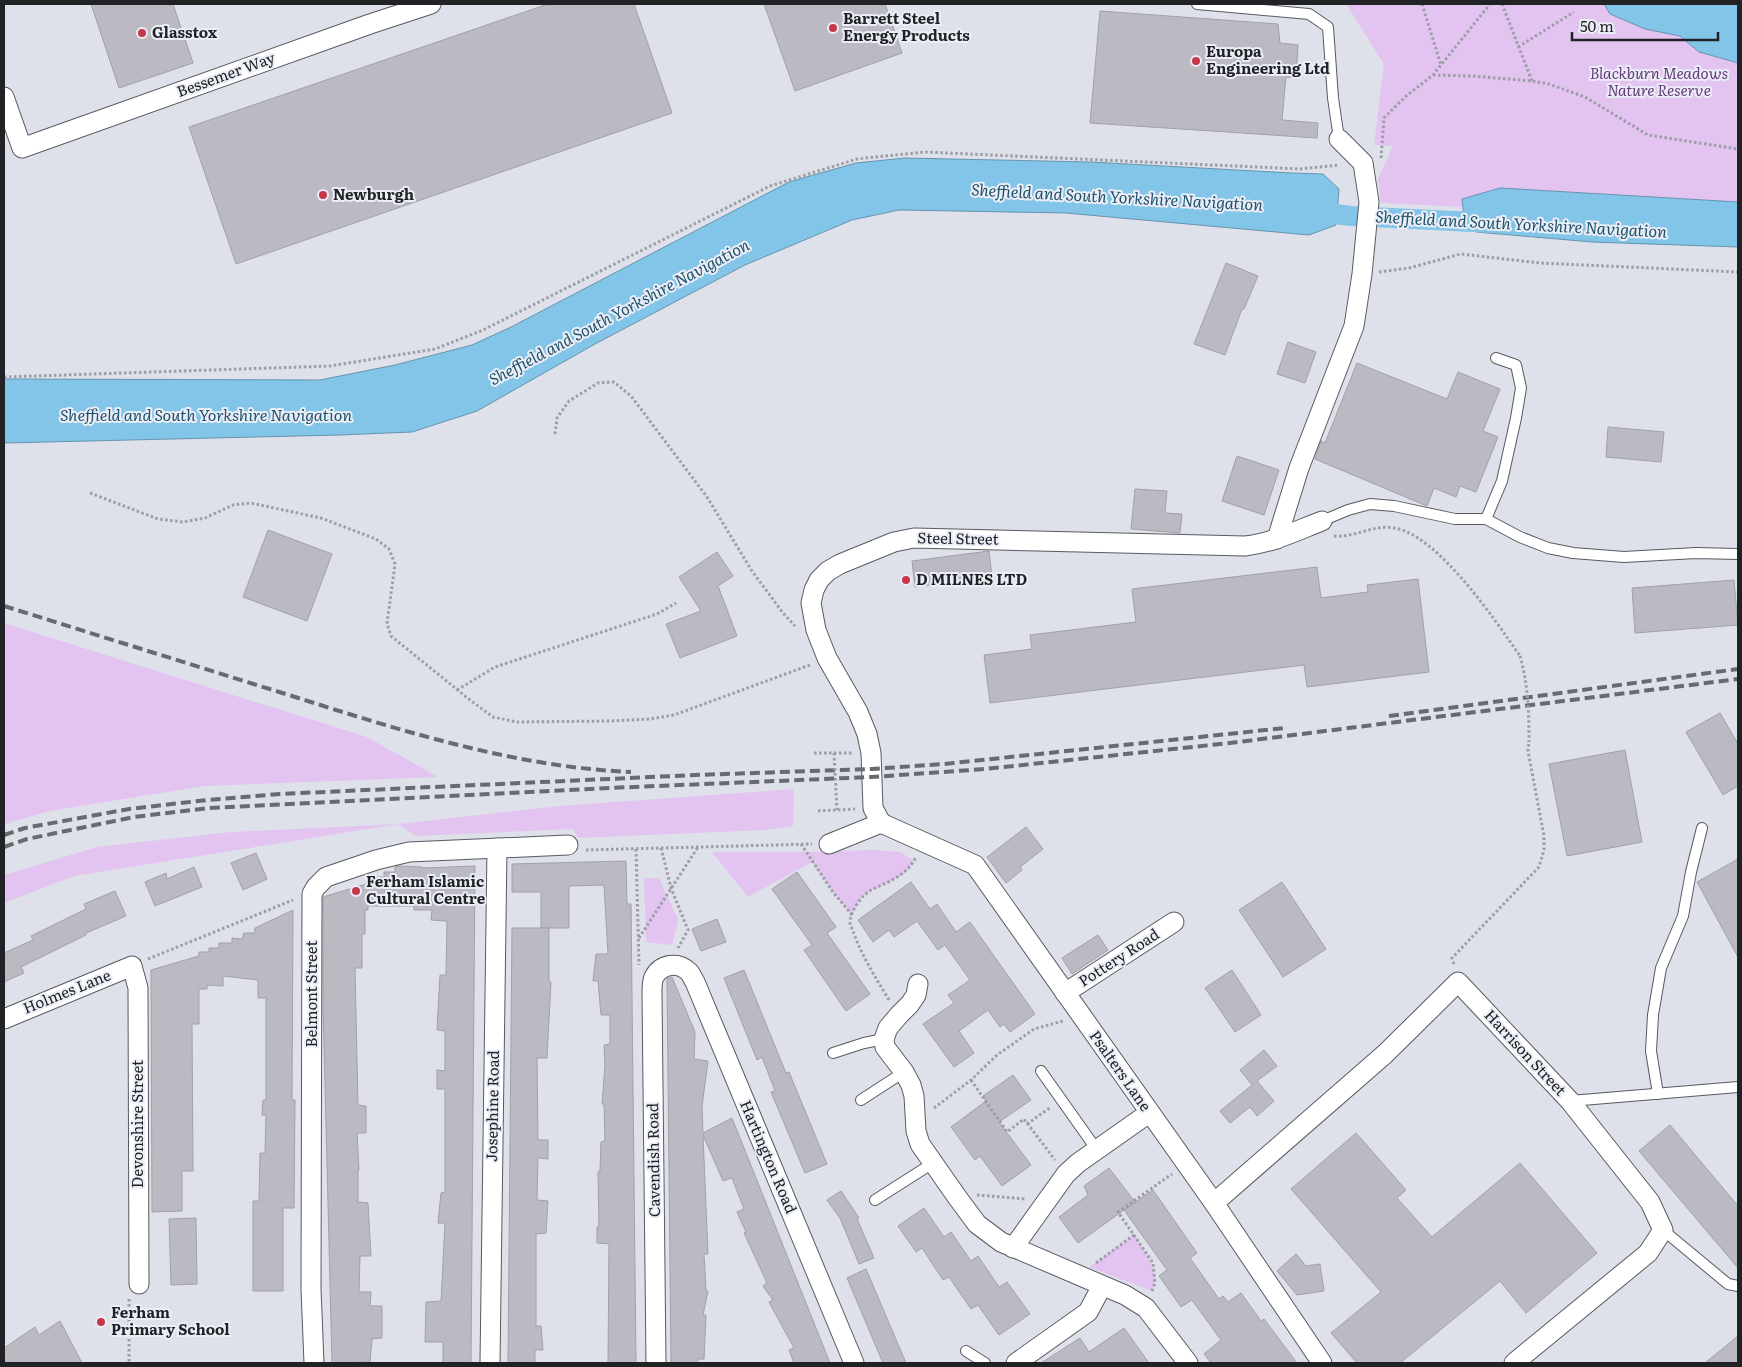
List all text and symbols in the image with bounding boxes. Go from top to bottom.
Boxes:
place label: Barrett Steel Energy Products [843,6,970,46]
scale bar [1572,10,1718,42]
text: 50 m [1580,14,1614,37]
place label: Glasstox [152,20,217,43]
marker: Barrett Steel Energy Products [827,22,839,34]
marker: Glasstox [136,27,148,39]
place label: Europa Engineering Ltd [1206,39,1330,79]
street label: Bessemer Way [173,45,278,102]
marker: Europa Engineering Ltd [1190,55,1202,67]
park label: Blackburn Meadows Nature Reserve [1590,61,1728,101]
water label: Sheffield and South Yorkshire Navigation [971,176,1264,216]
place label: Newburgh [333,182,414,205]
marker: Newburgh [317,189,329,201]
water label: Sheffield and South Yorkshire Navigation [1375,203,1668,243]
water label: Sheffield and South Yorkshire Navigation [484,232,753,390]
water label: Sheffield and South Yorkshire Navigation [60,402,352,426]
street label: Steel Street [917,525,999,550]
place label: D MILNES LTD [916,567,1027,590]
marker: D MILNES LTD [900,574,912,586]
place label: Ferham Islamic Cultural Centre [366,869,486,909]
marker: Ferham Islamic Cultural Centre [350,885,362,897]
street label: Pottery Road [1073,922,1163,992]
street label: Belmont Street [299,941,322,1047]
street label: Holmes Lane [19,962,114,1019]
street label: Harrison Street [1480,1004,1572,1100]
street label: Psalters Lane [1085,1025,1158,1116]
street label: Josephine Road [479,1050,504,1162]
street label: Devonshire Street [125,1060,148,1188]
street label: Hartington Road [735,1096,804,1217]
street label: Cavendish Road [640,1103,665,1217]
place label: Ferham Primary School [111,1300,230,1340]
marker: Ferham Primary School [95,1316,107,1328]

